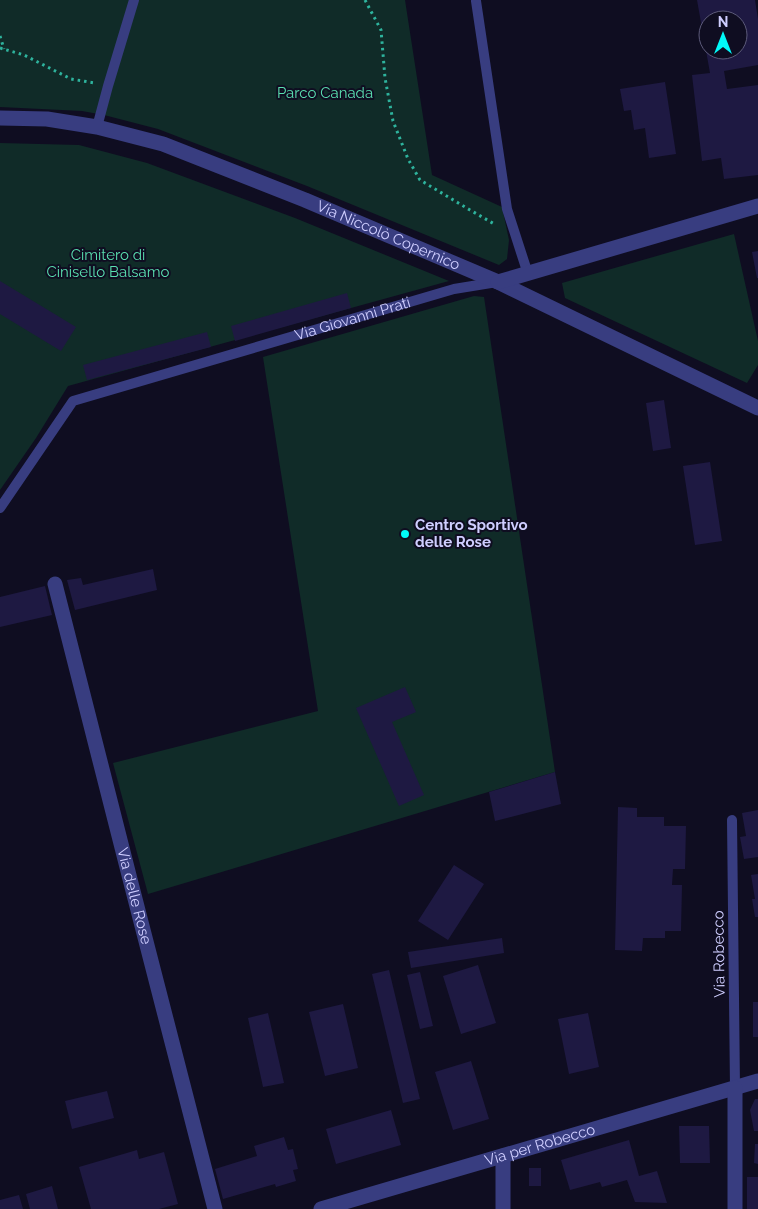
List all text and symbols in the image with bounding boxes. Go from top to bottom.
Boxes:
north arrow [698,10,748,60]
text: N [718,14,728,30]
park label: Parco Canada [277,84,373,102]
street label: Via Niccolò Copernico [314,197,463,274]
park label: Cimitero di Cinisello Balsamo [47,246,170,281]
street label: Via Giovanni Prati [293,293,413,344]
place label: Centro Sportivo delle Rose [415,516,528,551]
marker: Centro Sportivo delle Rose [399,528,411,540]
street label: Via delle Rose [113,846,155,946]
street label: Via Robecco [709,910,729,998]
street label: Via per Robecco [482,1120,597,1170]

